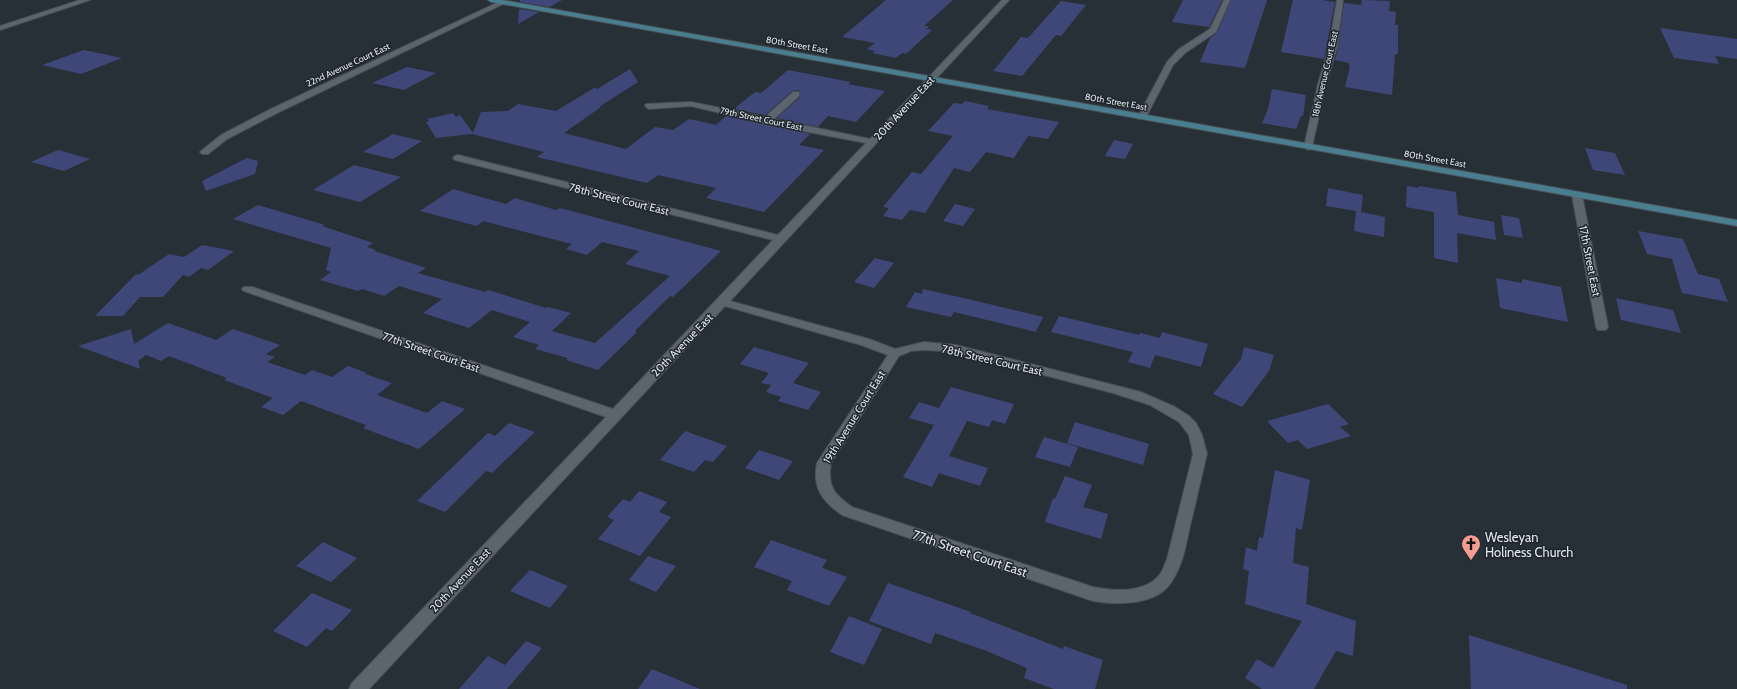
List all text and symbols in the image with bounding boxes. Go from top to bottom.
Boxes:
street label: 18th Avenue Court East [1309,30,1340,118]
street label: 80th Street East [765,34,829,55]
street label: 22nd Avenue Court East [304,40,391,89]
street label: 20th Avenue East [871,73,937,143]
street label: 80th Street East [1084,91,1148,112]
street label: 79th Street Court East [719,104,803,133]
street label: 80th Street East [1403,148,1467,169]
street label: 78th Street Court East [567,180,671,218]
street label: 17th Street East [1576,224,1604,298]
street label: 20th Avenue East [648,310,716,380]
street label: 77th Street Court East [381,329,482,375]
street label: 78th Street Court East [940,342,1044,378]
street label: 19th Avenue Court East [820,368,888,466]
street label: 77th Street Court East [911,526,1030,580]
place label: Wesleyan Holiness Church [1485,529,1573,560]
church icon: Wesleyan Holiness Church [1460,533,1482,561]
street label: 20th Avenue East [427,545,493,615]

